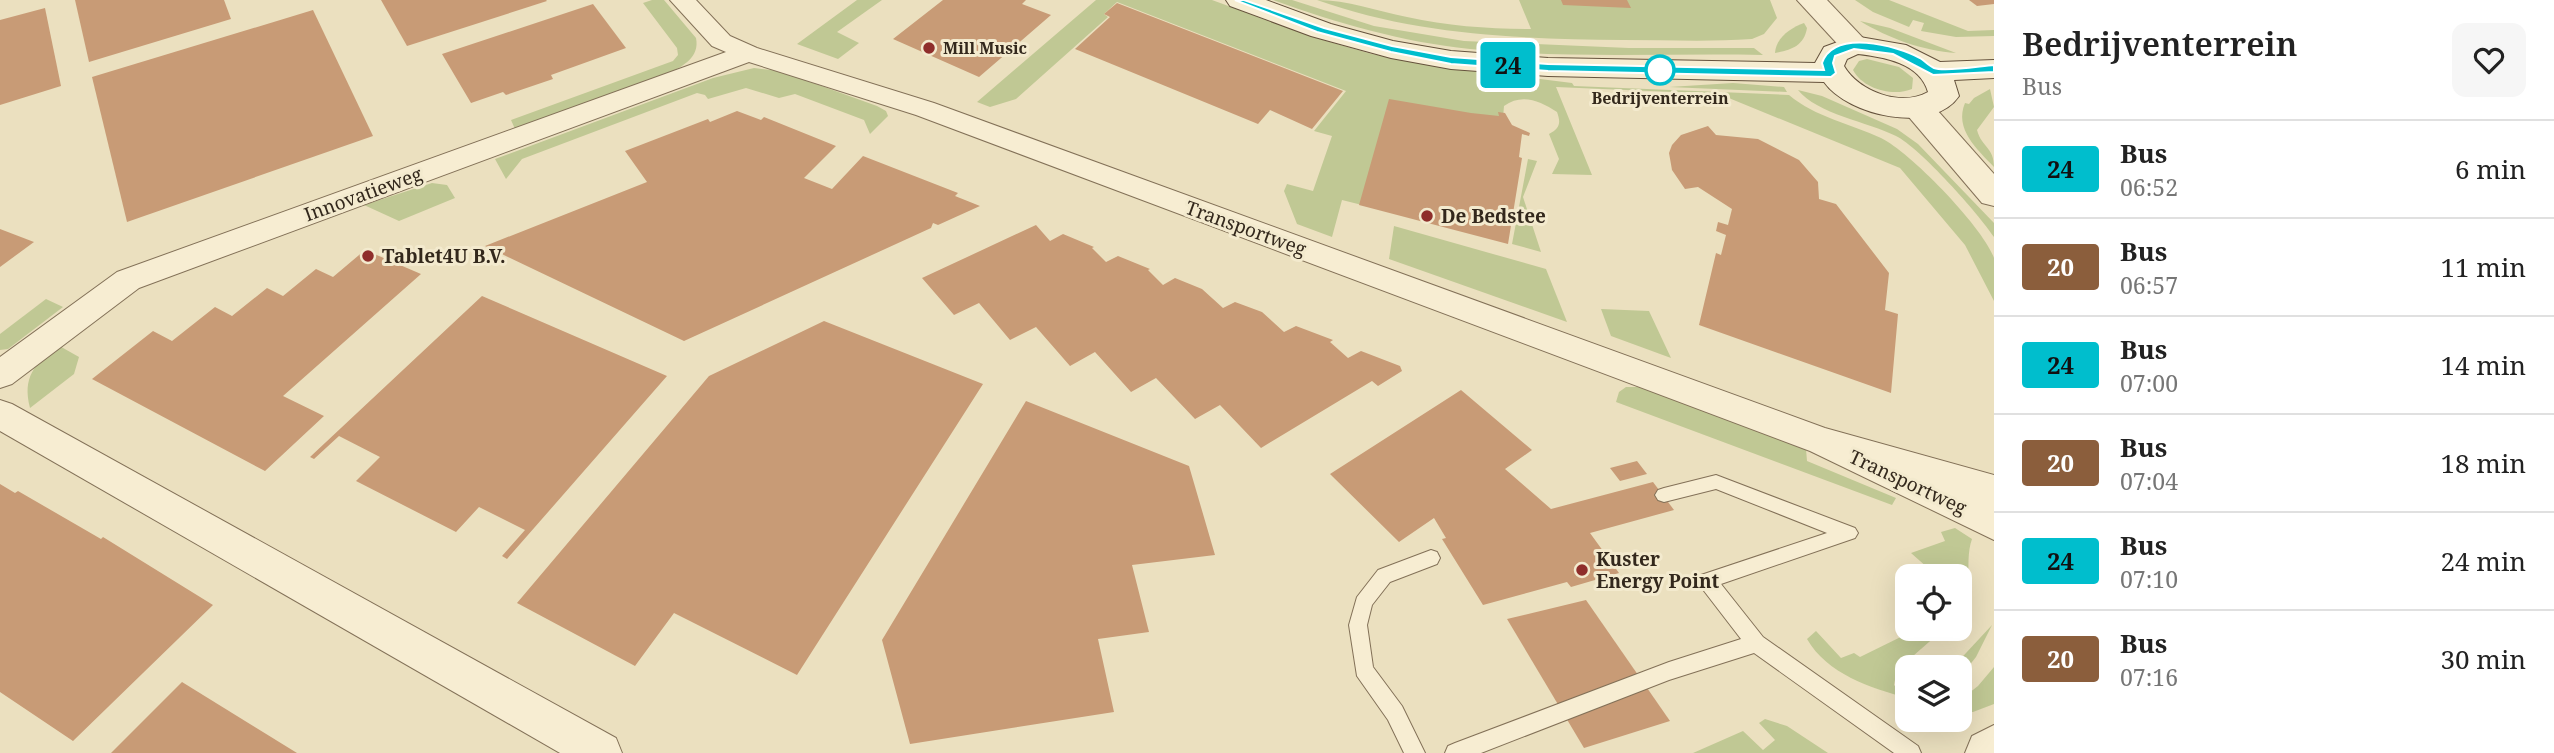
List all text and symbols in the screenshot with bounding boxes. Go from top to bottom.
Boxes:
text: Bedrijventerrein [2022,21,2298,66]
button: heart [2452,23,2526,97]
place label: Mill Music [943,37,1027,59]
marker: Mill Music [921,40,937,56]
line badge: 24 [1476,42,1540,88]
text: 24 [1494,48,1522,81]
marker: Bedrijventerrein [1645,55,1675,85]
text: Bus [2022,70,2062,102]
place label: Bedrijventerrein [1591,87,1729,109]
text: Bus [2120,135,2167,171]
text: 6 min [2455,151,2526,187]
text: 24 [2047,152,2074,185]
street label: Innovatieweg [300,161,426,227]
text: 06:52 [2120,171,2178,203]
street label: Transportweg [1182,194,1310,262]
place label: De Bedstee [1441,203,1546,229]
marker: De Bedstee [1419,208,1435,224]
text: Bus [2120,233,2167,269]
place label: Tablet4U B.V. [382,243,506,269]
marker: Tablet4U B.V. [360,248,376,264]
text: 11 min [2441,249,2526,285]
text: 20 [2047,250,2074,283]
text: 06:57 [2120,269,2178,301]
text: Bus [2120,331,2167,367]
text: 14 min [2441,347,2526,383]
text: 24 [2047,348,2074,381]
text: 07:00 [2120,367,2178,399]
text: Bus [2120,429,2167,465]
street label: Transportweg [1845,443,1971,521]
text: 18 min [2441,445,2526,481]
text: 20 [2047,446,2074,479]
text: 07:04 [2120,465,2178,497]
text: Bus [2120,527,2167,563]
text: 24 min [2441,543,2526,579]
text: 24 [2047,544,2074,577]
place label: Kuster Energy Point [1596,546,1720,594]
marker: Kuster Energy Point [1574,562,1590,578]
text: 07:10 [2120,563,2178,595]
map controls [1895,564,1972,732]
button: locate [1895,564,1972,641]
text: Bus [2120,625,2167,661]
text: 30 min [2441,641,2526,677]
text: 20 [2047,642,2074,675]
button: layers [1895,655,1972,732]
text: 07:16 [2120,661,2178,693]

